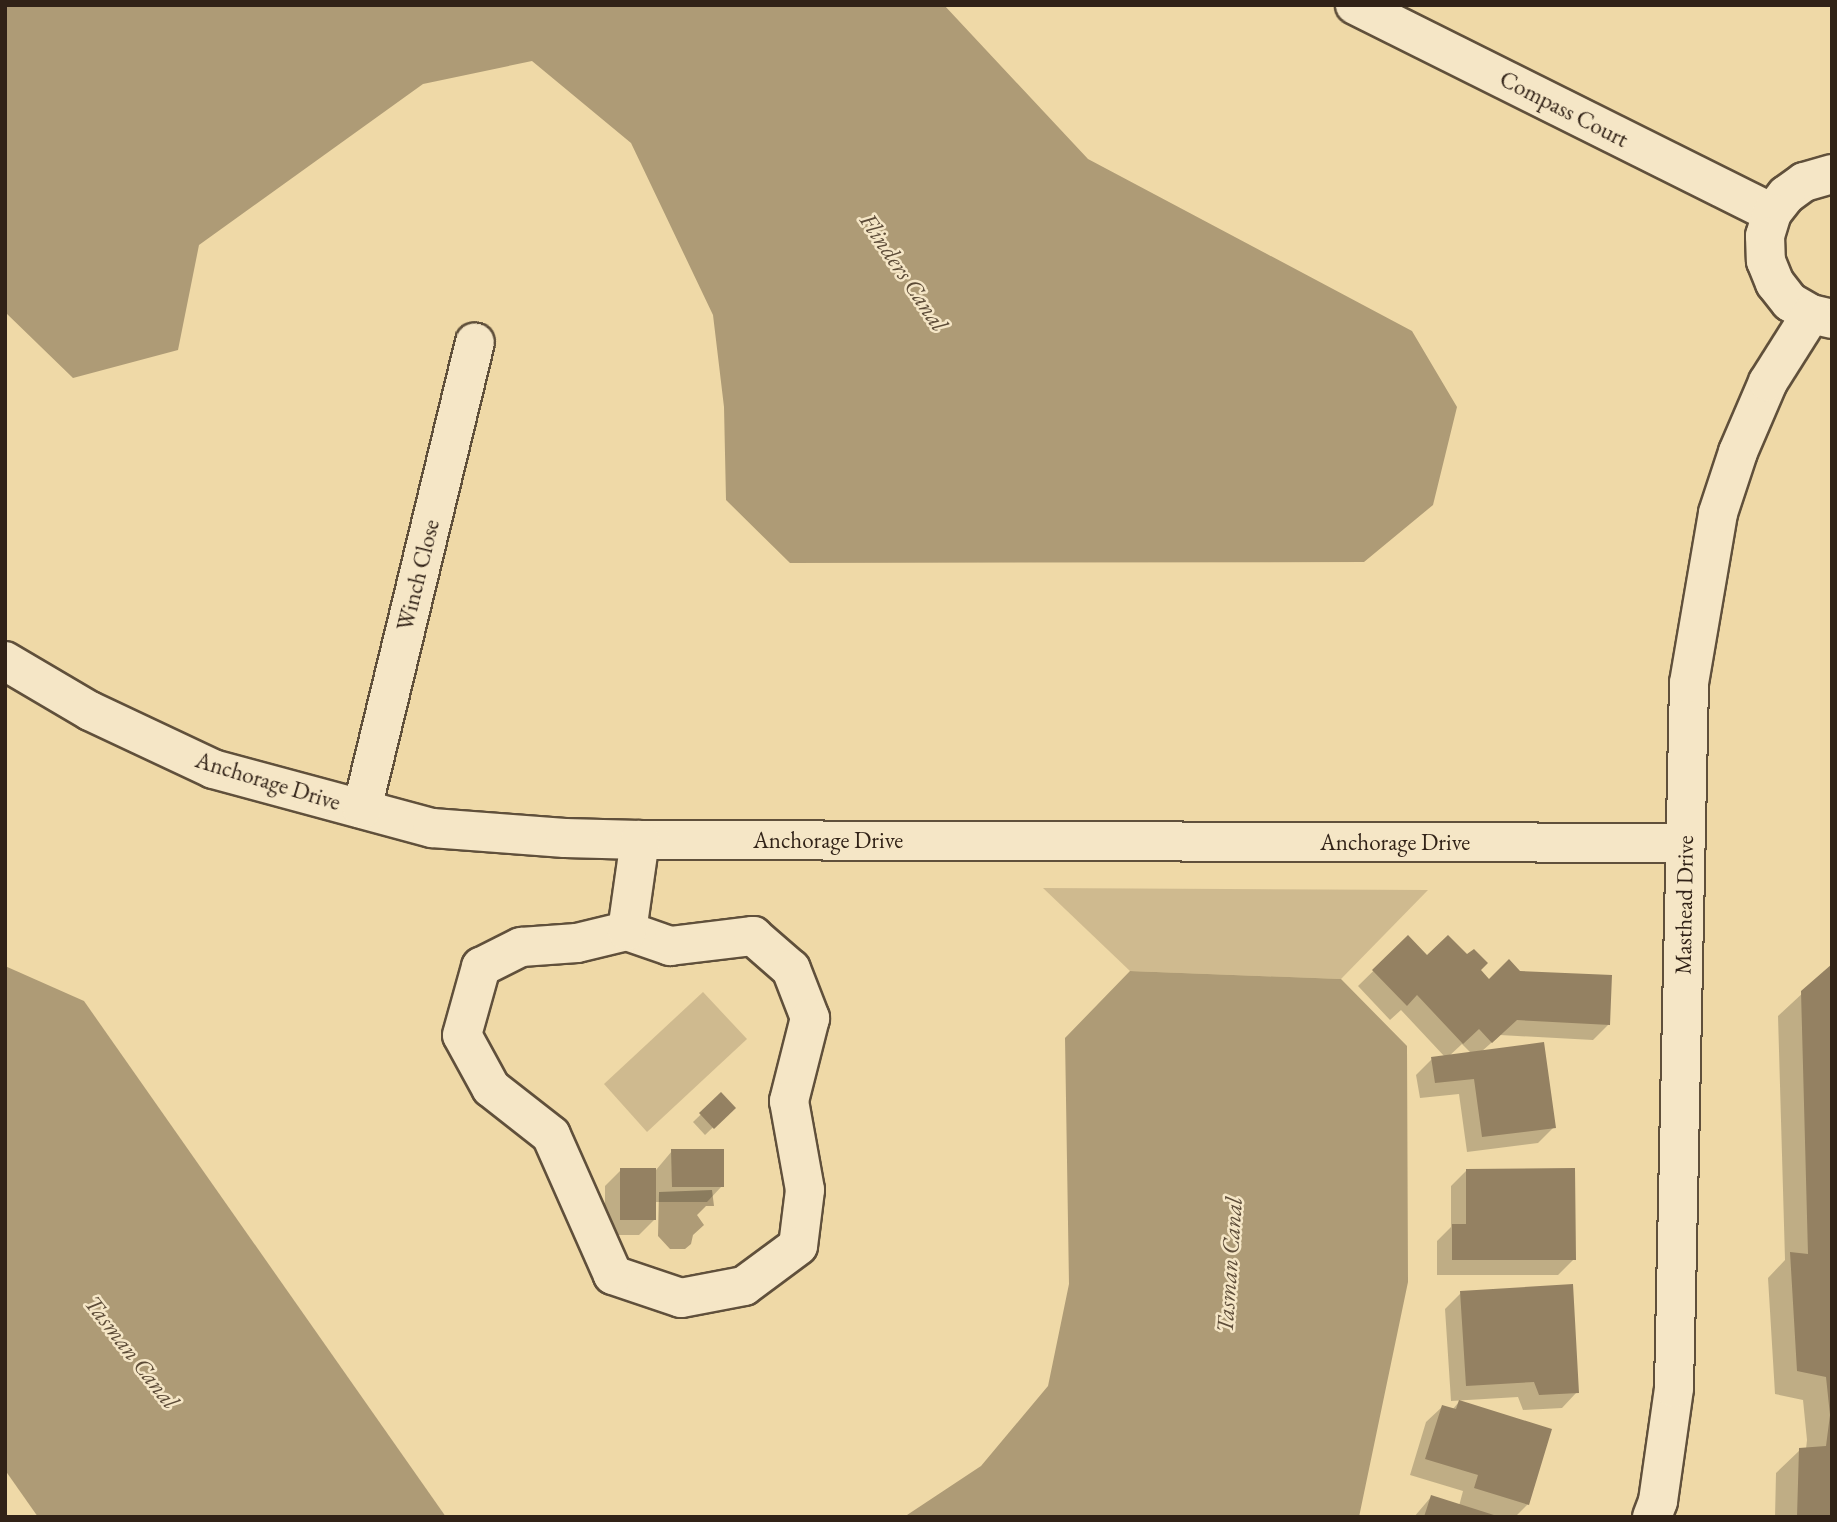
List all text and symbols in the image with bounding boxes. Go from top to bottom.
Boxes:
street label: Compass Court [1495,65,1633,153]
water label: Flinders Canal [854,207,954,337]
street label: Winch Close [391,516,445,634]
street label: Anchorage Drive [192,746,344,816]
street label: Anchorage Drive [753,826,903,854]
street label: Anchorage Drive [1320,828,1470,856]
street label: Masthead Drive [1669,835,1699,975]
water label: Tasman Canal [1210,1196,1248,1334]
water label: Tasman Canal [79,1289,185,1415]

